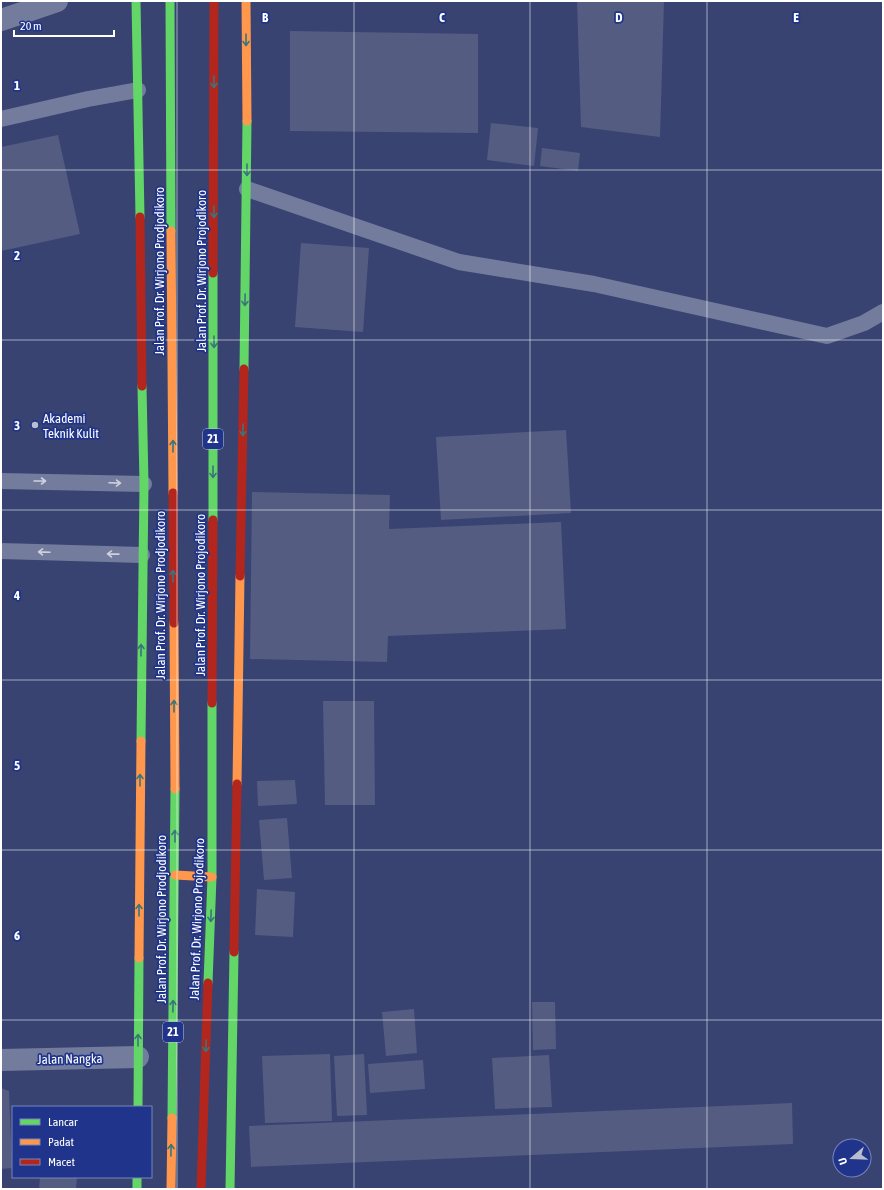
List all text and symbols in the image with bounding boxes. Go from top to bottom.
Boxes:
text: B [262,10,269,25]
text: C [439,10,445,25]
text: D [615,10,623,25]
text: E [793,10,799,25]
scale bar [14,12,114,38]
text: 20 m [20,19,42,33]
one-way arrow [242,33,250,46]
one-way arrow [210,75,218,88]
text: 1 [14,78,20,93]
one-way arrow [243,163,251,176]
street label: Jalan Prof. Dr. Wirjono Prodjodikoro [152,187,167,355]
street label: Jalan Prof. Dr. Wirjono Projodikoro [194,190,209,352]
one-way arrow [210,205,218,218]
text: 2 [14,248,20,263]
one-way arrow [241,293,249,306]
one-way arrow [210,335,218,348]
place label: Akademi Teknik Kulit [43,411,99,441]
text: 3 [14,418,20,433]
marker: Akademi Teknik Kulit [30,420,40,430]
one-way arrow [239,423,247,436]
road number: 21 [203,429,223,449]
one-way arrow [169,440,177,453]
one-way arrow [209,465,217,478]
one-way arrow [33,477,46,485]
one-way arrow [108,479,121,486]
street label: Jalan Prof. Dr. Wirjono Prodjodikoro [153,511,168,679]
street label: Jalan Prof. Dr. Wirjono Projodikoro [193,514,208,676]
one-way arrow [38,548,51,556]
one-way arrow [107,550,120,558]
one-way arrow [169,570,177,583]
text: 4 [13,588,20,603]
one-way arrow [137,644,145,657]
one-way arrow [170,700,178,713]
text: 5 [14,758,20,773]
one-way arrow [136,774,144,787]
one-way arrow [171,830,179,843]
street label: Jalan Prof. Dr. Wirjono Prodjodikoro [154,835,169,1003]
street label: Jalan Prof. Dr. Wirjono Projodikoro [187,838,207,1000]
one-way arrow [135,904,143,917]
one-way arrow [207,909,215,922]
text: 6 [14,928,20,943]
one-way arrow [169,1000,177,1013]
road number: 21 [163,1022,183,1042]
one-way arrow [134,1034,142,1047]
one-way arrow [202,1039,210,1052]
street label: Jalan Nangka [37,1051,103,1067]
legend [12,1106,152,1178]
text: Lancar [48,1115,78,1129]
text: Padat [48,1135,74,1149]
north arrow [832,1138,872,1178]
one-way arrow [167,1144,175,1157]
text: Macet [48,1155,76,1169]
text: U [836,1156,849,1166]

